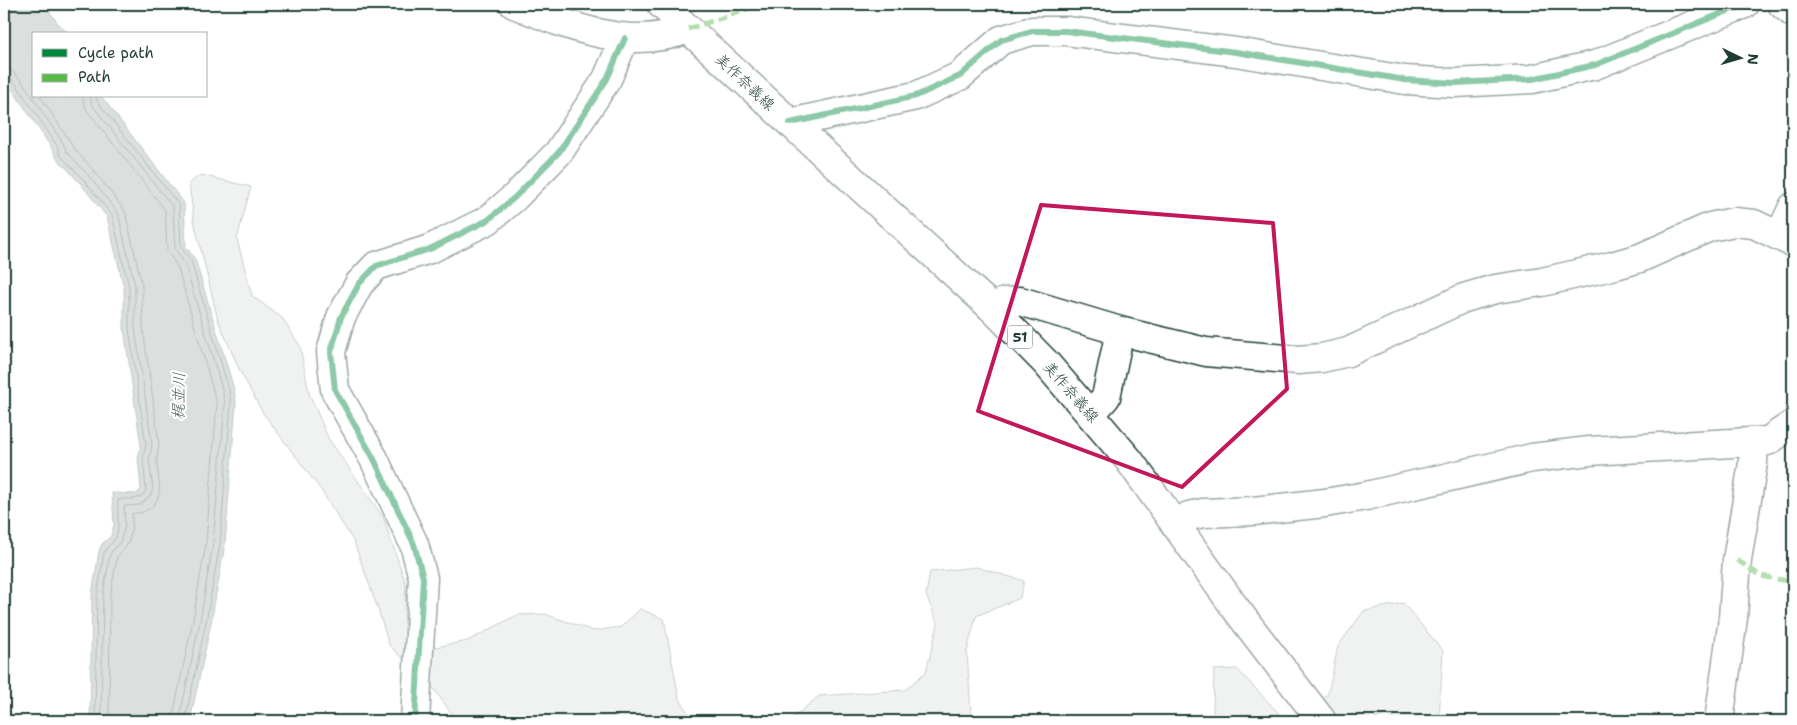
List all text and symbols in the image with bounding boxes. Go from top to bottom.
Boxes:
legend [32,32,208,98]
north arrow [1714,32,1764,82]
text: Cycle path [78,43,154,63]
street label: 美作奈義線 [711,49,779,115]
text: N [1744,53,1762,65]
text: Path [78,67,111,87]
road number: 51 [1008,326,1032,348]
street label: 美作奈義線 [1039,357,1103,427]
water label: 梶並川 [168,372,189,420]

